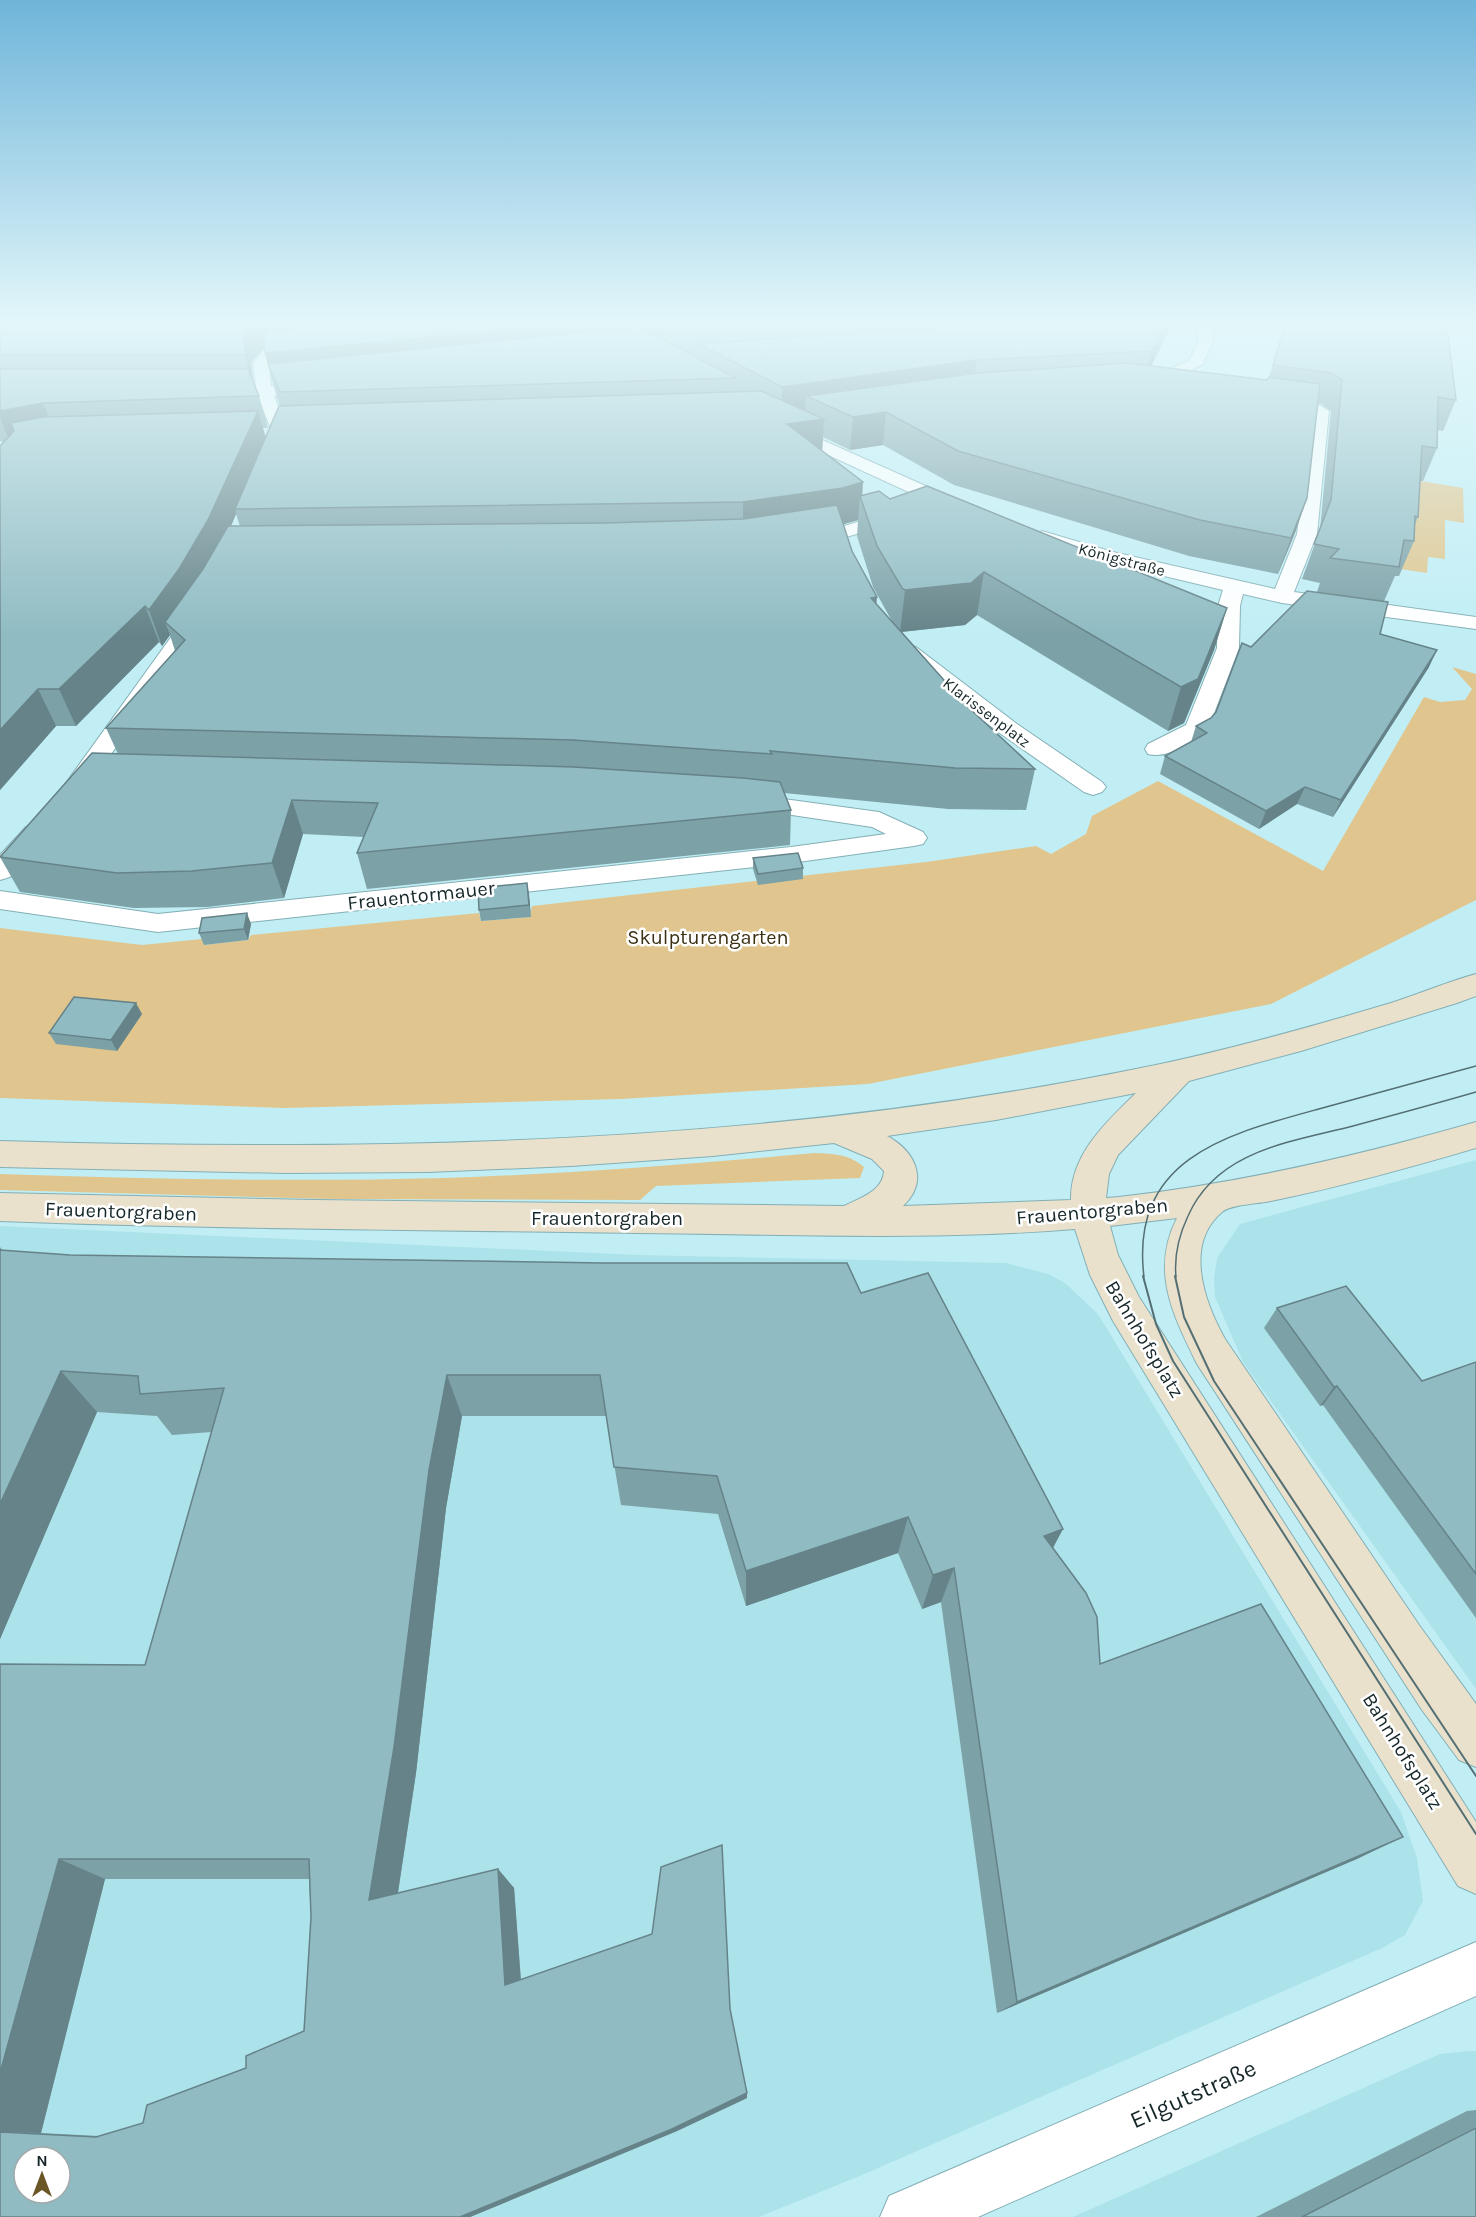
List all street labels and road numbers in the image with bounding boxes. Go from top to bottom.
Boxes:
street label: Königstraße [1076,539,1167,580]
street label: Klarissenplatz [939,673,1034,751]
street label: Frauentormauer [346,876,497,915]
street label: Frauentorgraben [1015,1193,1169,1230]
street label: Frauentorgraben [45,1197,197,1226]
street label: Frauentorgraben [531,1207,683,1230]
street label: Bahnhofsplatz [1101,1276,1189,1402]
street label: Bahnhofsplatz [1358,1689,1448,1814]
street label: Eilgutstraße [1126,2054,1260,2134]

